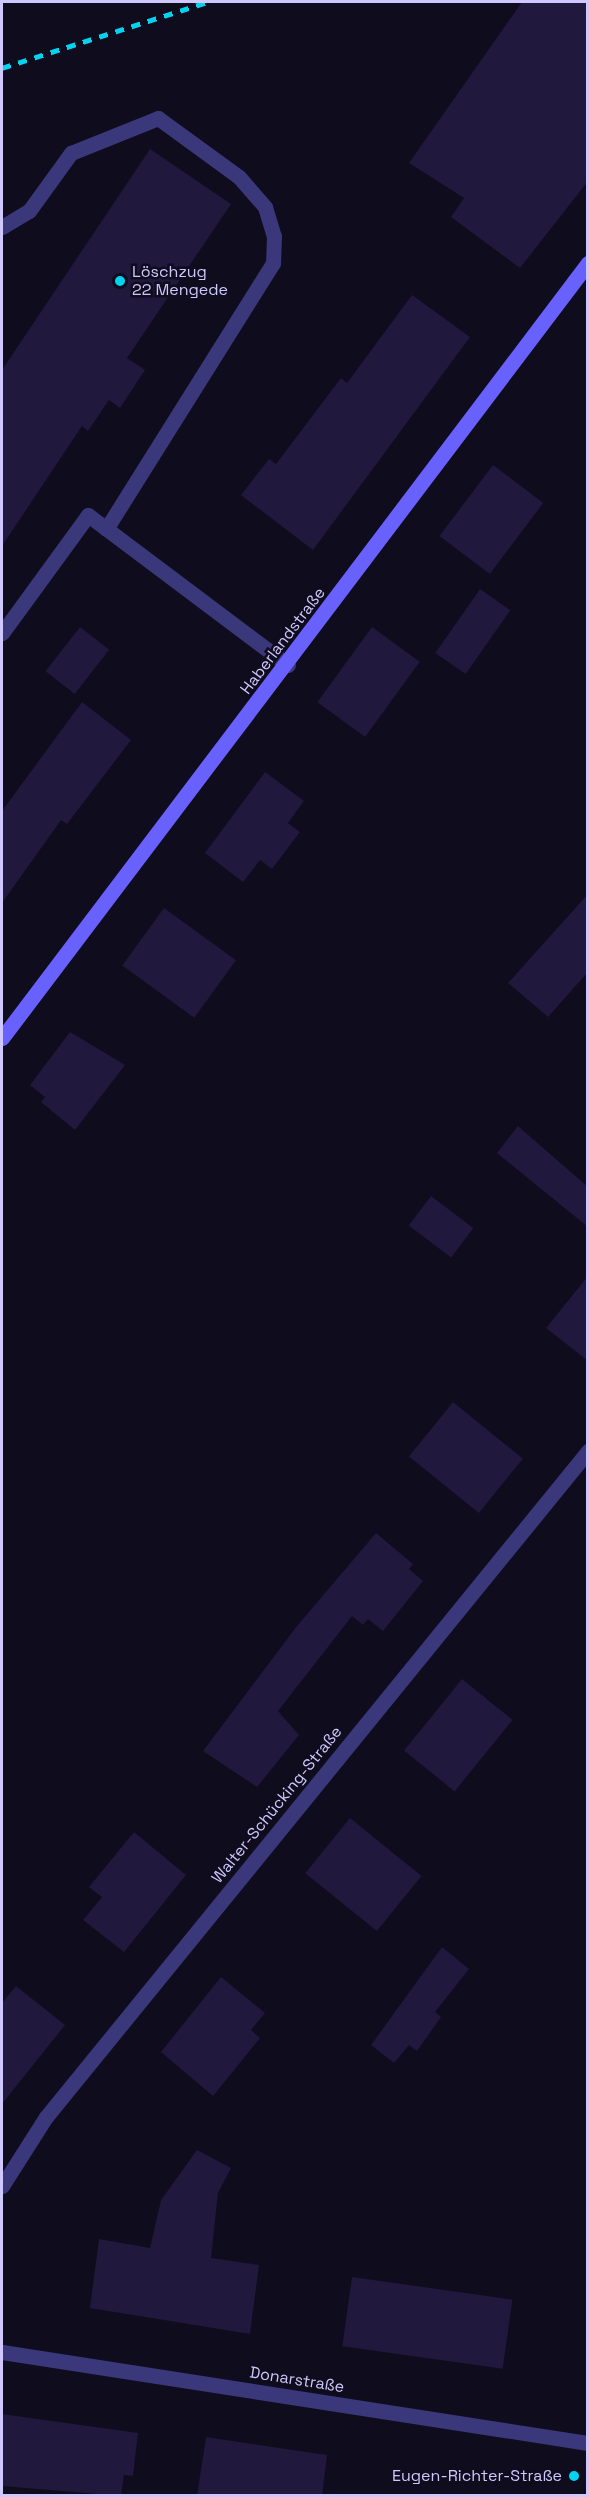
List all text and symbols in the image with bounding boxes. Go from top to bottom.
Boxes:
place label: Löschzug 22 Mengede [132,262,228,300]
marker: Löschzug 22 Mengede [113,274,127,288]
street label: Haberlandstraße [237,584,329,698]
street label: Walter-Schücking-Straße [208,1723,346,1887]
street label: Donarstraße [248,2363,346,2397]
place label: Eugen-Richter-Straße [392,2466,562,2486]
marker: Eugen-Richter-Straße [567,2469,581,2483]

